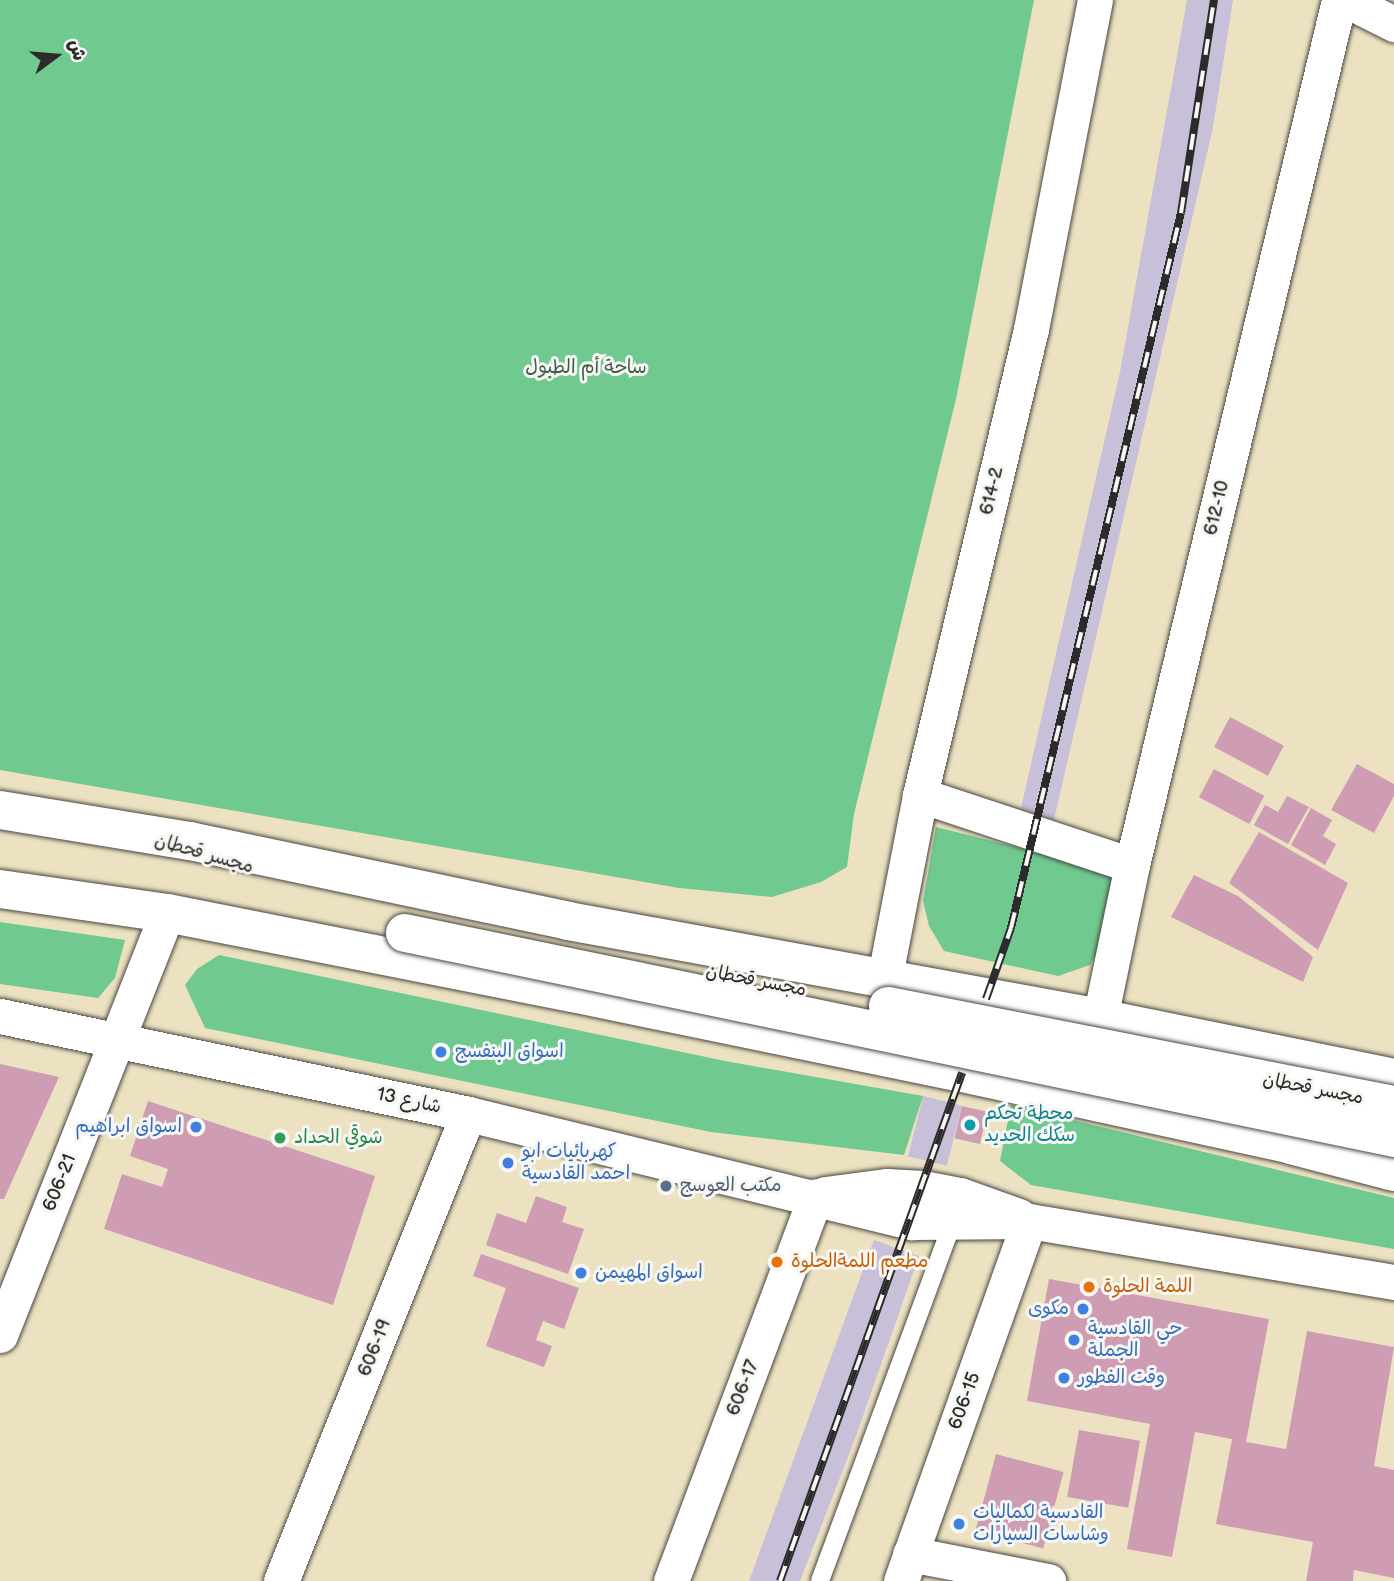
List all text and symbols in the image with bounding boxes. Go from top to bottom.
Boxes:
north arrow [21,21,91,91]
text: ش [63,37,91,63]
park label: ساحة أم الطبول [525,357,647,379]
street label: 614-2 [975,465,1009,517]
street label: 612-10 [1200,478,1234,538]
street label: مجسر قحطان [152,829,256,879]
street label: مجسر قحطان [704,960,808,1002]
place label: اسواق البنفسج [455,1041,564,1063]
marker: اسواق البنفسج [433,1044,449,1060]
street label: مجسر قحطان [1261,1068,1365,1110]
street label: شارع 13 [375,1083,443,1119]
place label: محطة تحكم سكك الحديد [984,1103,1075,1147]
place label: اسواق ابراهيم [75,1116,182,1138]
marker: محطة تحكم سكك الحديد [962,1117,978,1133]
marker: اسواق ابراهيم [188,1119,204,1135]
place label: شوقي الحداد [294,1127,383,1149]
marker: شوقي الحداد [272,1130,288,1146]
place label: كهربائيات ابو احمد القادسية [522,1141,630,1185]
street label: 606-21 [38,1151,82,1215]
marker: كهربائيات ابو احمد القادسية [500,1155,516,1171]
place label: مكتب العوسج [680,1175,782,1197]
marker: مكتب العوسج [658,1178,674,1194]
place label: مطعم اللمةالحلوة [791,1251,928,1273]
marker: مطعم اللمةالحلوة [769,1254,785,1270]
place label: اسواق المهيمن [595,1262,703,1284]
marker: اسواق المهيمن [573,1265,589,1281]
place label: اللمة الحلوة [1103,1276,1193,1298]
marker: اللمة الحلوة [1081,1279,1097,1295]
place label: مكوى [1028,1298,1069,1320]
marker: مكوى [1075,1301,1091,1317]
street label: 606-19 [353,1316,397,1380]
place label: حي القادسية الجملة [1088,1318,1182,1362]
marker: حي القادسية الجملة [1066,1332,1082,1348]
street label: 606-17 [722,1357,764,1419]
place label: وقت الفطور [1078,1367,1165,1389]
street label: 606-15 [944,1369,986,1433]
marker: وقت الفطور [1056,1370,1072,1386]
place label: القادسية لكماليات وشاسات السيارات [973,1502,1109,1546]
marker: القادسية لكماليات وشاسات السيارات [951,1516,967,1532]

